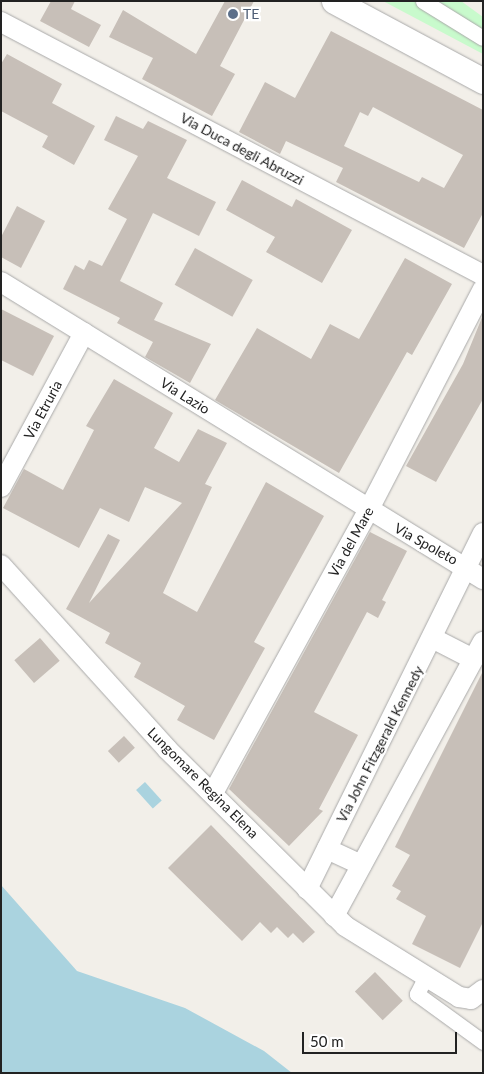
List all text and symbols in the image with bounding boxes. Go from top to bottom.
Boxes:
place label: TE [243,6,259,22]
marker: TE [227,8,239,20]
street label: Via Duca degli Abruzzi [177,109,307,189]
street label: Via Lazio [157,374,213,418]
street label: Via Etruria [20,378,66,442]
street label: Via del Mare [325,504,377,580]
street label: Via Spoleto [391,520,461,568]
street label: Via John Fitzgerald Kennedy [333,663,427,825]
street label: Lungomare Regina Elena [144,724,262,842]
scale bar [304,1022,459,1054]
text: 50 m [310,1032,344,1050]

